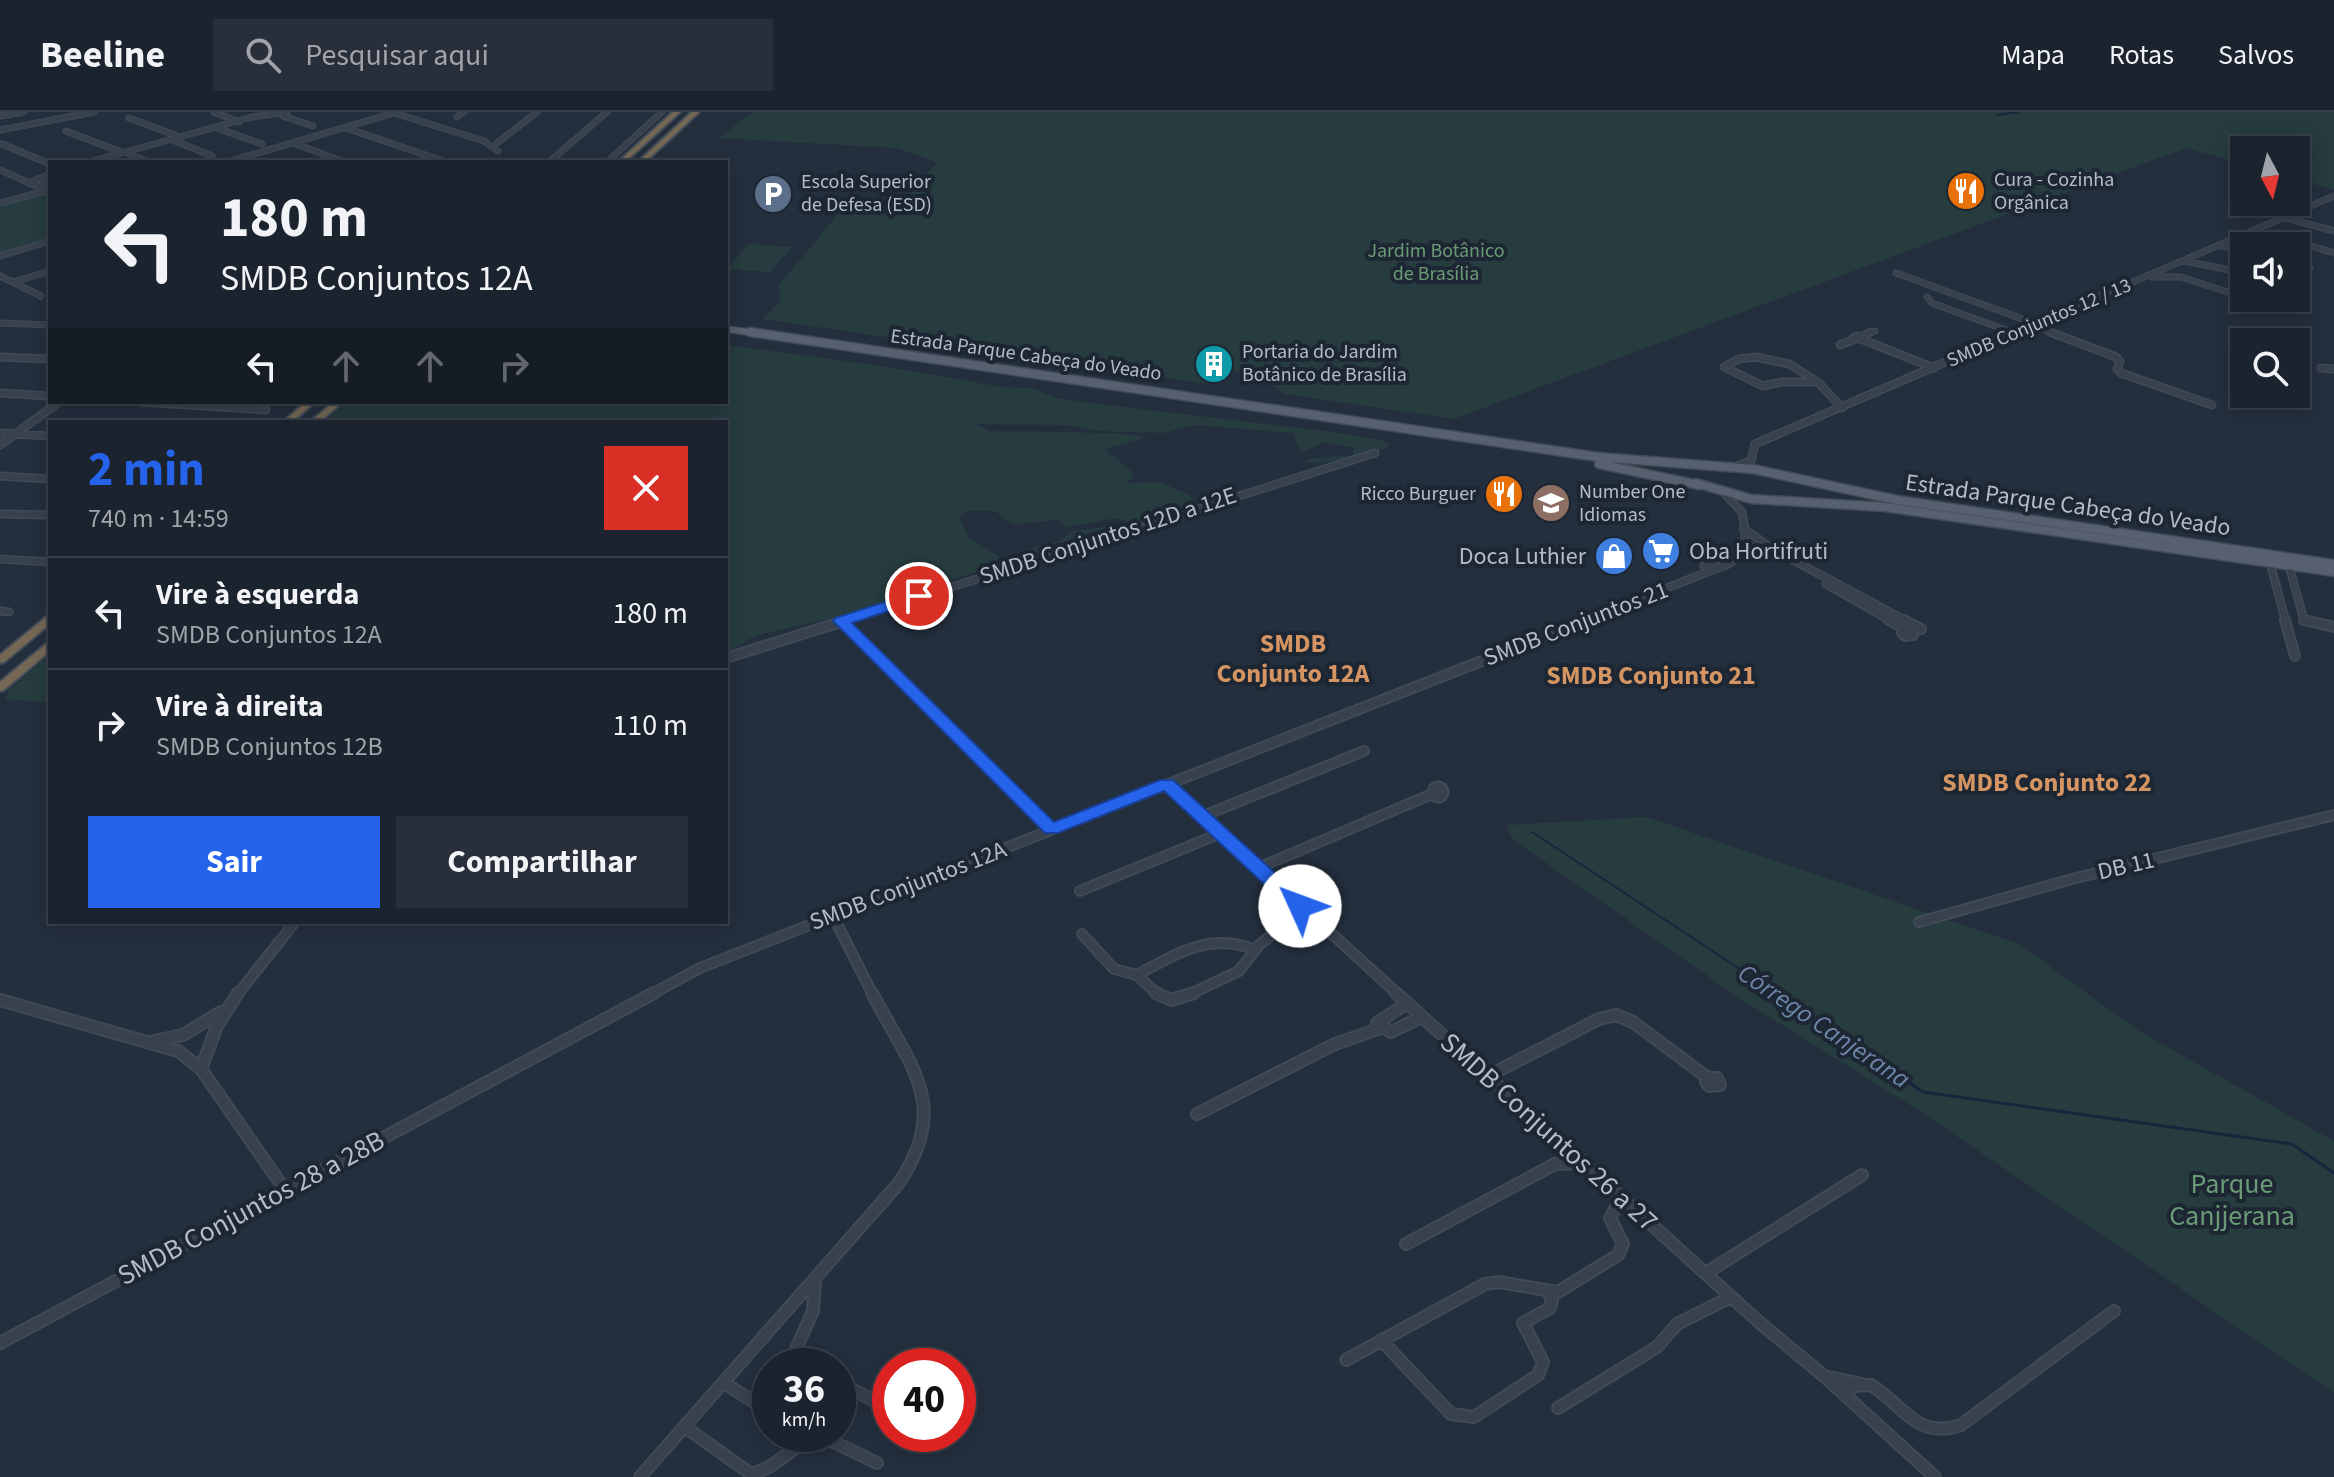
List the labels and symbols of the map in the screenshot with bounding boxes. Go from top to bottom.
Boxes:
north arrow [2230,136,2310,216]
place label: Cura - Cozinha Orgânica [1994,166,2114,217]
place label: Escola Superior de Defesa (ESD) [801,168,932,219]
restaurant icon: Cura - Cozinha Orgânica [1945,170,1987,212]
parking icon: Escola Superior de Defesa (ESD) [752,173,794,215]
park label: Jardim Botânico de Brasília [1367,237,1505,288]
street label: SMDB Conjuntos 12 / 13 [1943,271,2135,375]
street label: Estrada Parque Cabeça do Veado [889,322,1163,388]
place label: Portaria do Jardim Botânico de Brasília [1242,338,1407,389]
building icon: Portaria do Jardim Botânico de Brasília [1193,343,1235,385]
street label: Estrada Parque Cabeça do Veado [1903,465,2233,545]
restaurant icon: Ricco Burguer [1483,473,1525,515]
street label: SMDB Conjuntos 12D a 12E [975,478,1241,594]
place label: Number One Idiomas [1579,478,1686,529]
place label: Ricco Burguer [1360,480,1476,508]
school or university icon: Number One Idiomas [1530,482,1572,524]
supermarket icon: Oba Hortifruti [1640,530,1682,572]
place label: Oba Hortifruti [1689,534,1828,569]
shop icon: Doca Luthier [1593,535,1635,577]
place label: Doca Luthier [1459,539,1587,574]
pin [885,562,953,630]
street label: SMDB Conjuntos 21 [1479,573,1673,675]
district label: SMDB Conjunto 12A [1217,625,1370,692]
district label: SMDB Conjunto 21 [1546,657,1756,694]
district label: SMDB Conjunto 22 [1942,764,2152,801]
street label: SMDB Conjuntos 12A [804,832,1012,940]
street label: DB 11 [2094,842,2158,890]
position arrow [1258,864,1342,948]
water label: Córrego Canjerana [1730,955,1918,1097]
street label: SMDB Conjuntos 26 a 27 [1431,1023,1667,1241]
street label: SMDB Conjuntos 28 a 28B [110,1121,392,1295]
park label: Parque Canjjerana [2169,1164,2295,1236]
speed limit sign: 40 [872,1348,976,1452]

